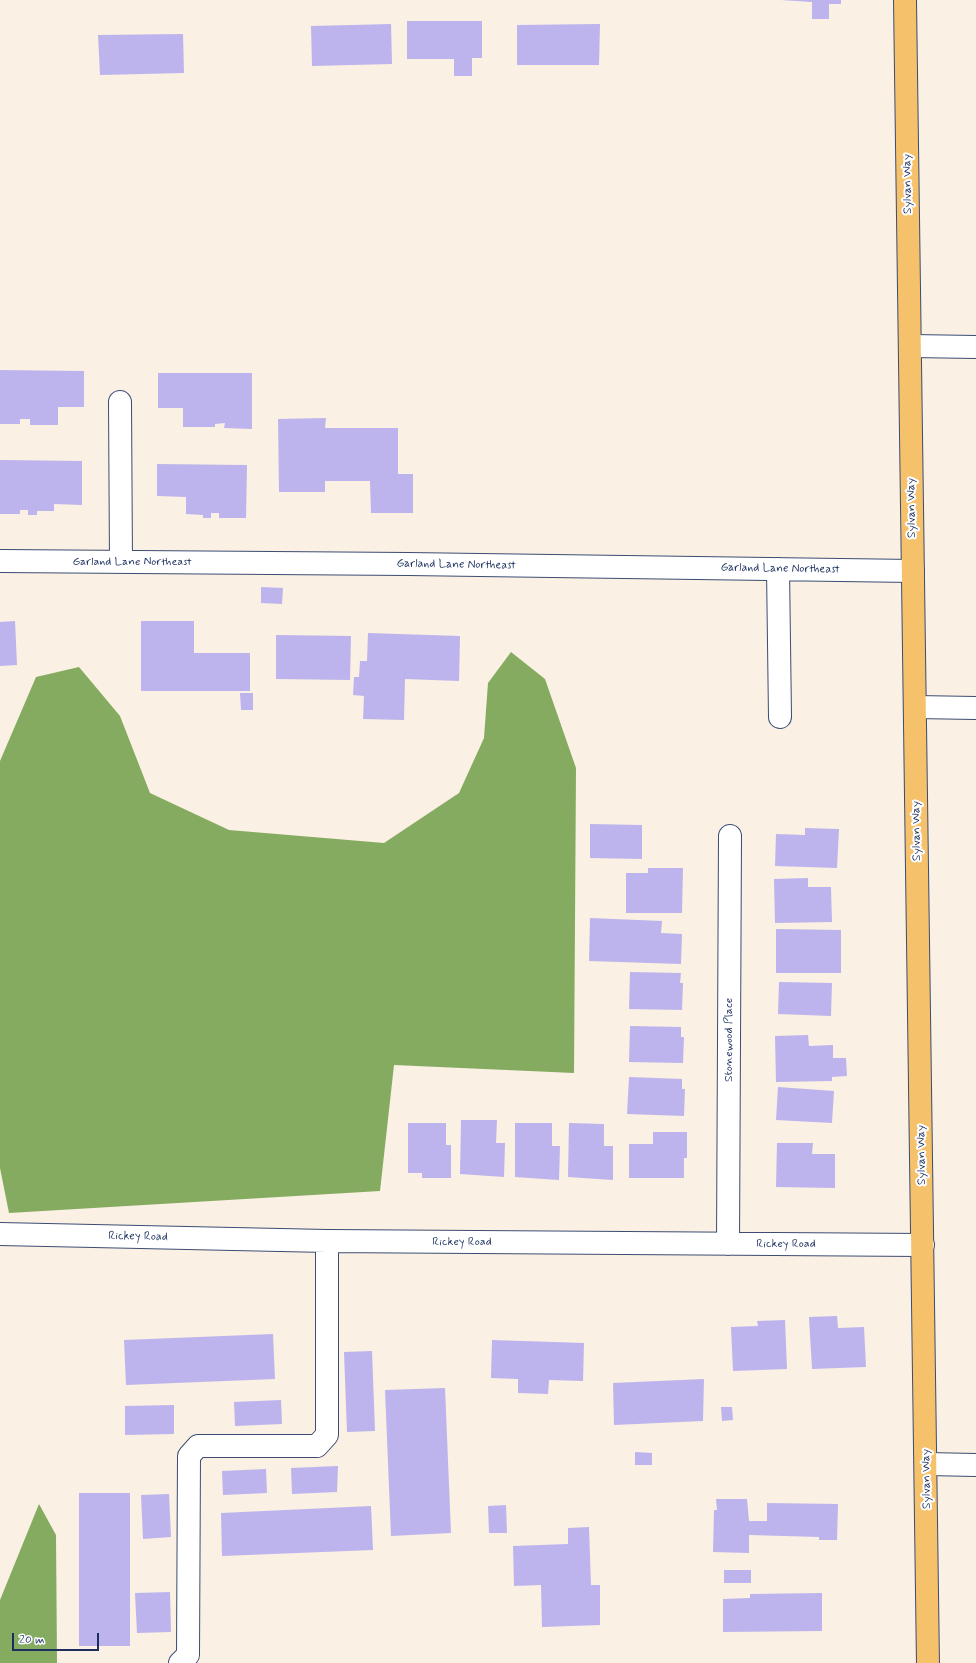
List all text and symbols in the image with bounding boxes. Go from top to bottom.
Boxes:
street label: Sylvan Way [900,154,916,214]
street label: Sylvan Way [904,478,920,538]
street label: Garland Lane Northeast [73,555,191,569]
street label: Garland Lane Northeast [396,557,516,573]
street label: Garland Lane Northeast [720,561,840,577]
street label: Sylvan Way [909,801,925,861]
street label: Stonewood Place [722,998,736,1082]
street label: Sylvan Way [914,1125,930,1185]
street label: Rickey Road [108,1229,168,1245]
street label: Rickey Road [432,1235,492,1249]
street label: Rickey Road [756,1237,816,1251]
street label: Sylvan Way [919,1449,935,1509]
scale bar [14,1625,101,1651]
text: 20 m [19,1632,45,1648]

